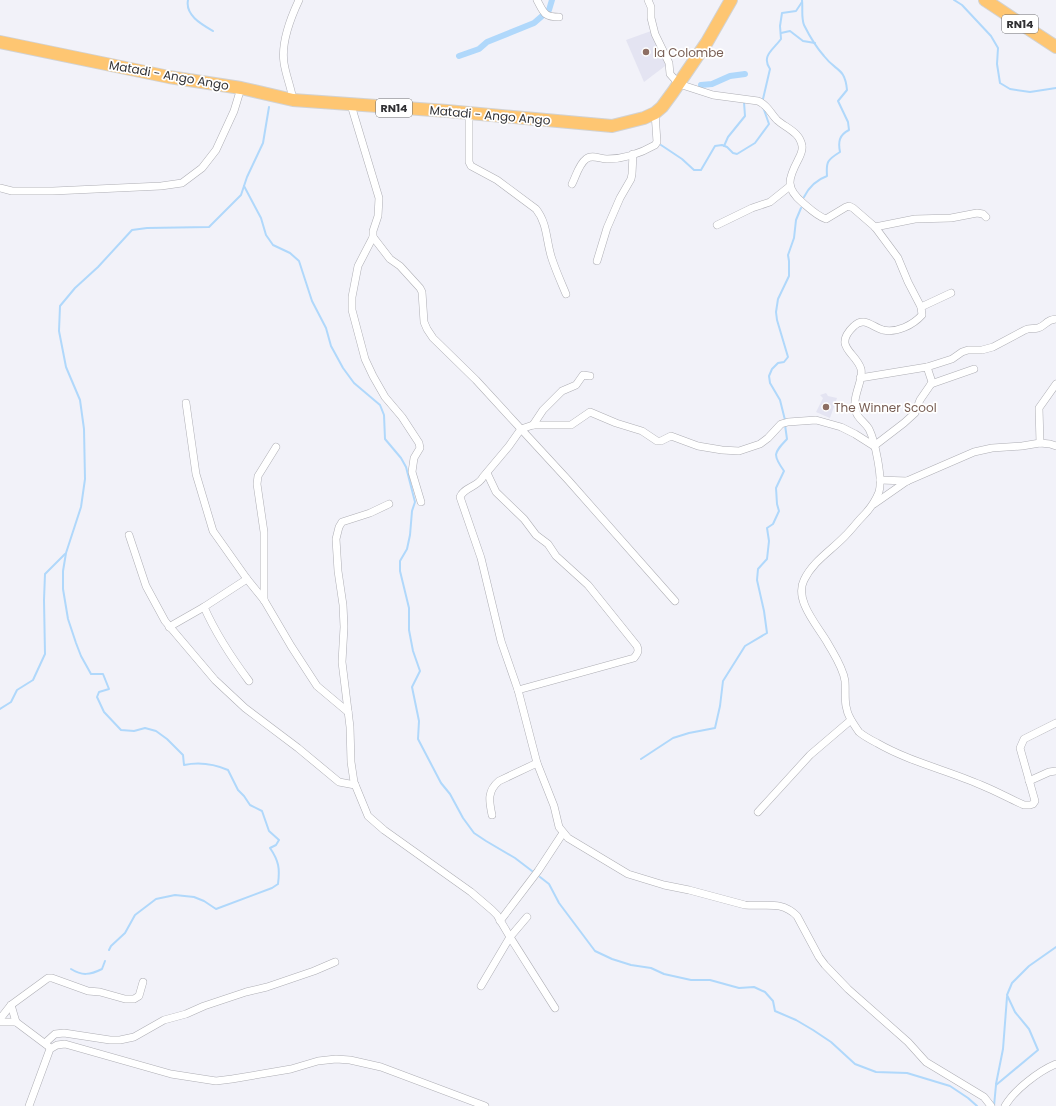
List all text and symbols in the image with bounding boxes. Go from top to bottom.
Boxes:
road number: RN14 [1002,15,1038,33]
place label: la Colombe [654,44,724,61]
marker: la Colombe [641,47,651,57]
street label: Matadi - Ango Ango [108,56,231,94]
road number: RN14 [376,99,412,117]
street label: Matadi - Ango Ango [429,101,551,129]
place label: The Winner Scool [834,399,937,416]
marker: The Winner Scool [821,402,831,412]

